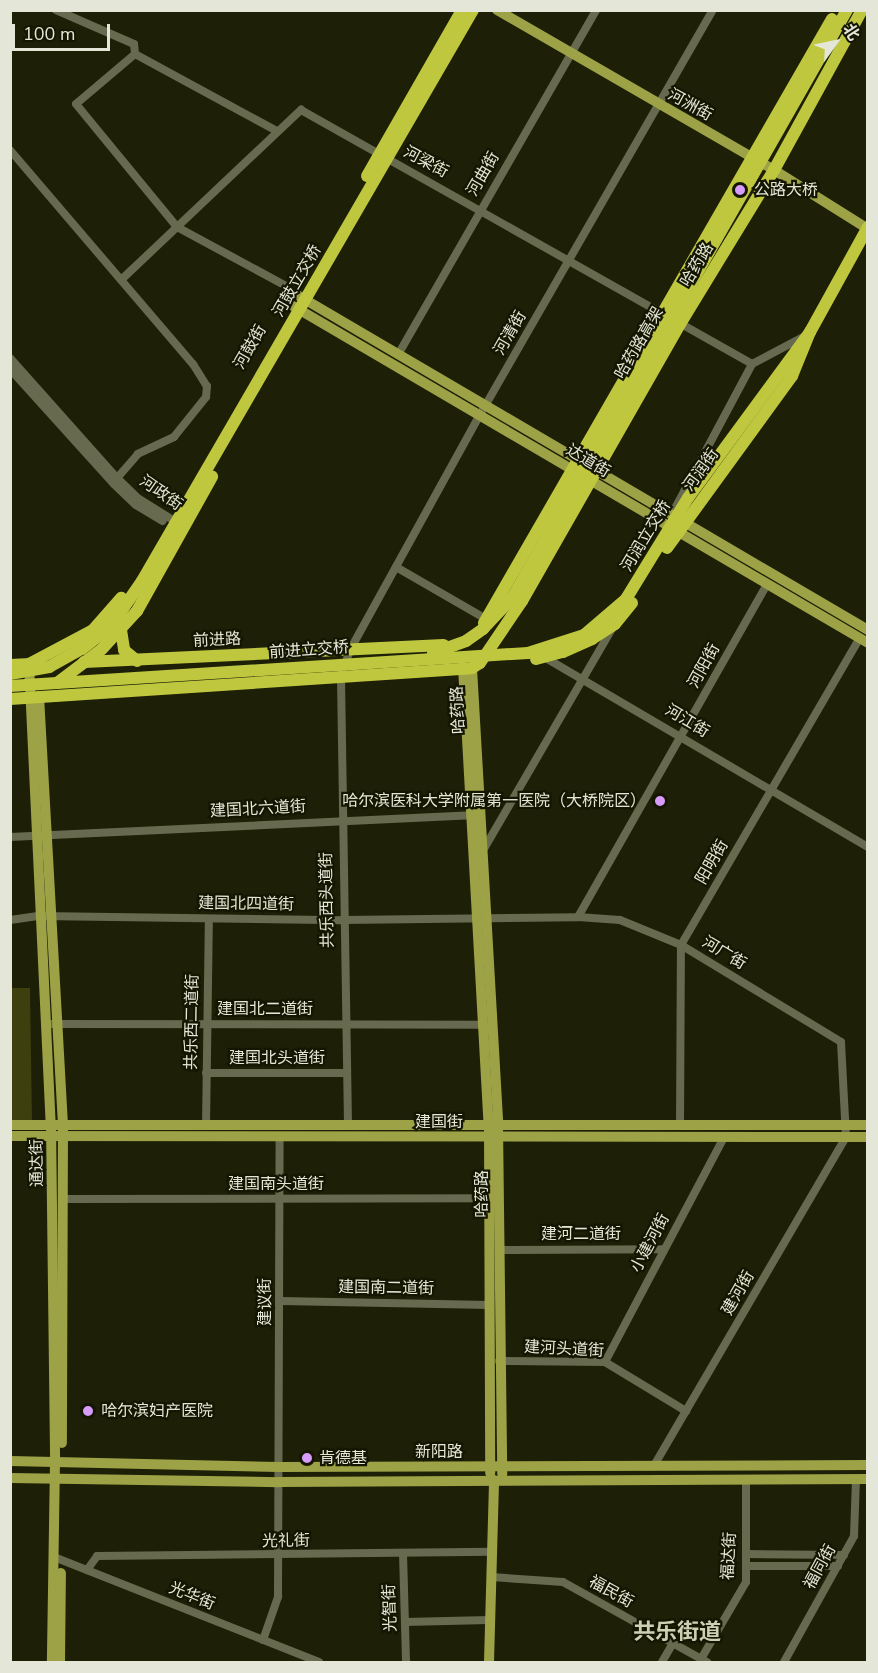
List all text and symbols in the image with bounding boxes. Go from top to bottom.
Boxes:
scale bar [15,12,112,50]
north arrow [806,12,866,72]
text: 北 [838,19,865,45]
text: 100 m [23,22,75,46]
street label: 河洲街 [664,85,716,125]
street label: 河梁街 [400,142,452,182]
street label: 河曲街 [463,148,503,200]
place label: 公路大桥 [754,180,818,200]
marker: 公路大桥 [731,181,749,199]
street label: 哈药路 [676,239,718,291]
street label: 河鼓立交桥 [269,242,325,320]
street label: 哈药路高架 [611,304,667,382]
street label: 河清街 [490,307,530,359]
street label: 河鼓街 [230,321,270,373]
street label: 达道街 [562,440,614,482]
street label: 河润街 [679,445,723,495]
street label: 河政街 [136,471,186,515]
street label: 河润立交桥 [617,497,675,575]
street label: 前进路 [193,629,241,651]
street label: 前进立交桥 [268,638,350,662]
street label: 河阳街 [684,640,724,692]
street label: 哈药路 [447,686,469,734]
street label: 河江街 [661,700,713,742]
place label: 哈尔滨医科大学附属第一医院（大桥院区） [342,791,646,811]
marker: 哈尔滨医科大学附属第一医院（大桥院区） [651,792,669,810]
street label: 建国北六道街 [210,797,306,821]
street label: 阳明街 [692,836,732,888]
street label: 共乐西头道街 [317,852,337,948]
street label: 建国北四道街 [198,894,294,914]
street label: 河广街 [698,932,750,974]
street label: 共乐西二道街 [182,974,202,1070]
street label: 建国北二道街 [217,999,313,1019]
street label: 建国北头道街 [229,1048,325,1068]
street label: 建国街 [415,1112,463,1132]
street label: 通达街 [27,1139,47,1187]
street label: 哈药路 [472,1170,492,1218]
street label: 建国南头道街 [228,1174,324,1194]
street label: 小建河街 [627,1210,673,1276]
street label: 建河二道街 [541,1224,621,1244]
street label: 建河街 [718,1267,758,1319]
street label: 建议街 [255,1278,275,1326]
street label: 建国南二道街 [338,1278,434,1298]
street label: 建河头道街 [524,1337,604,1361]
place label: 哈尔滨妇产医院 [101,1401,213,1421]
marker: 哈尔滨妇产医院 [79,1402,97,1420]
street label: 新阳路 [415,1442,463,1462]
place label: 肯德基 [319,1448,367,1468]
marker: 肯德基 [300,1451,314,1465]
street label: 光礼街 [262,1531,310,1551]
street label: 福达街 [718,1532,740,1580]
street label: 福同街 [800,1541,840,1593]
street label: 福民街 [585,1572,637,1612]
street label: 光华街 [166,1578,218,1614]
street label: 光智街 [380,1584,400,1632]
district label: 共乐街道 [633,1620,721,1646]

